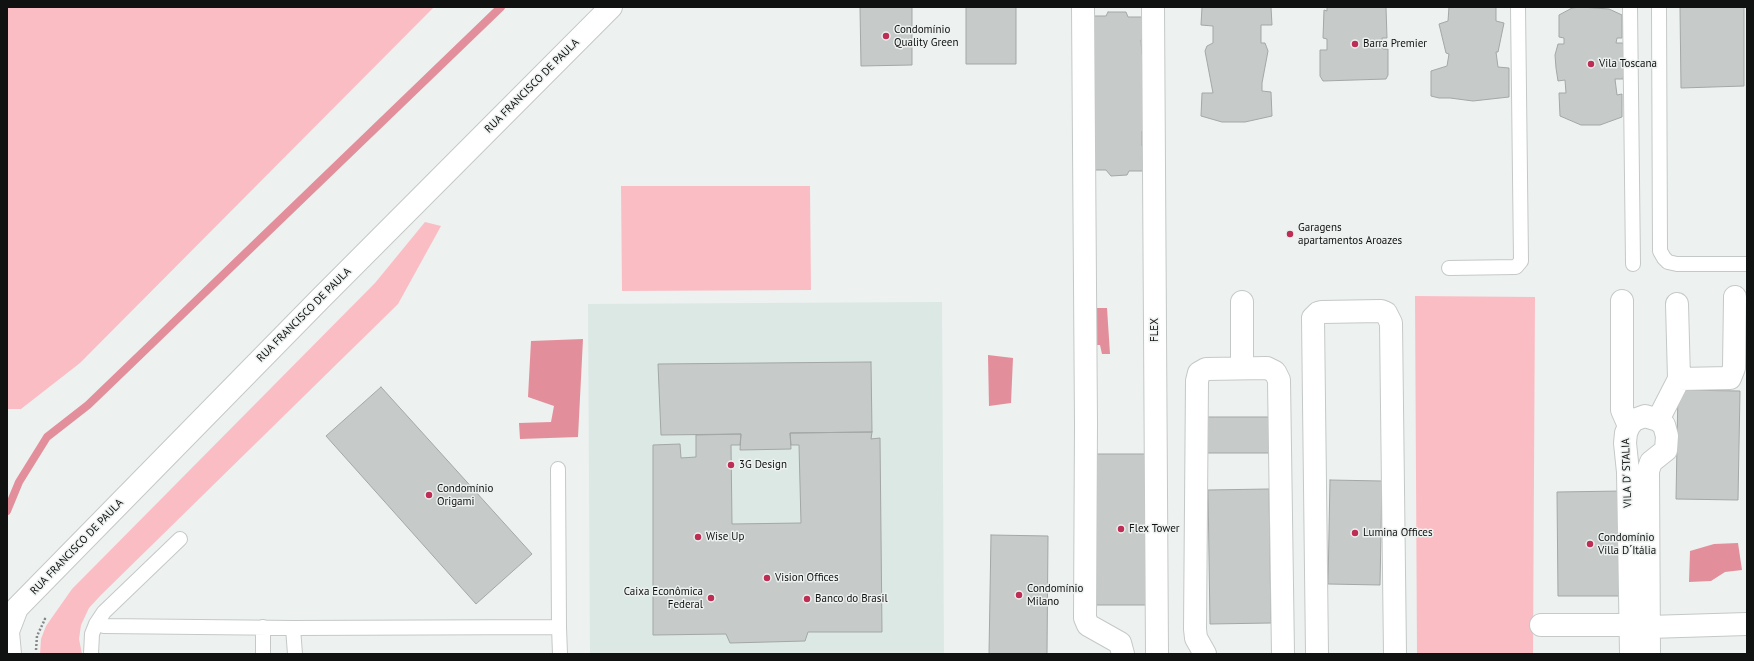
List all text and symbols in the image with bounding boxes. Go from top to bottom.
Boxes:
place label: Condomínio Quality Green [894,23,958,49]
marker: Condomínio Quality Green [881,31,891,41]
street label: RUA FRANCISCO DE PAULA [482,36,582,136]
place label: Barra Premier [1363,37,1427,51]
marker: Barra Premier [1350,39,1360,49]
place label: Vila Toscana [1599,57,1657,71]
marker: Vila Toscana [1586,59,1596,69]
place label: Garagens apartamentos Aroazes [1298,221,1402,247]
marker: Garagens apartamentos Aroazes [1285,229,1295,239]
street label: RUA FRANCISCO DE PAULA [254,265,354,365]
street label: FLEX [1148,318,1162,342]
street label: VILA D' STALIA [1619,438,1635,508]
place label: 3G Design [739,458,787,472]
marker: 3G Design [726,460,736,470]
place label: Condomínio Origami [437,482,493,508]
marker: Condomínio Origami [424,490,434,500]
street label: RUA FRANCISCO DE PAULA [28,496,126,598]
place label: Flex Tower [1129,522,1180,536]
marker: Flex Tower [1116,524,1126,534]
place label: Lumina Offices [1363,526,1433,540]
marker: Lumina Offices [1350,528,1360,538]
place label: Wise Up [706,530,744,544]
place label: Condomínio Villa D´Itália [1598,531,1656,557]
marker: Wise Up [693,532,703,542]
marker: Condomínio Villa D´Itália [1585,539,1595,549]
place label: Vision Offices [775,571,839,585]
marker: Vision Offices [762,573,772,583]
place label: Condomínio Milano [1027,582,1083,608]
place label: Caixa Econômica Federal [624,585,703,611]
marker: Condomínio Milano [1014,590,1024,600]
place label: Banco do Brasil [815,592,888,606]
marker: Caixa Econômica Federal [706,593,716,603]
marker: Banco do Brasil [802,594,812,604]

